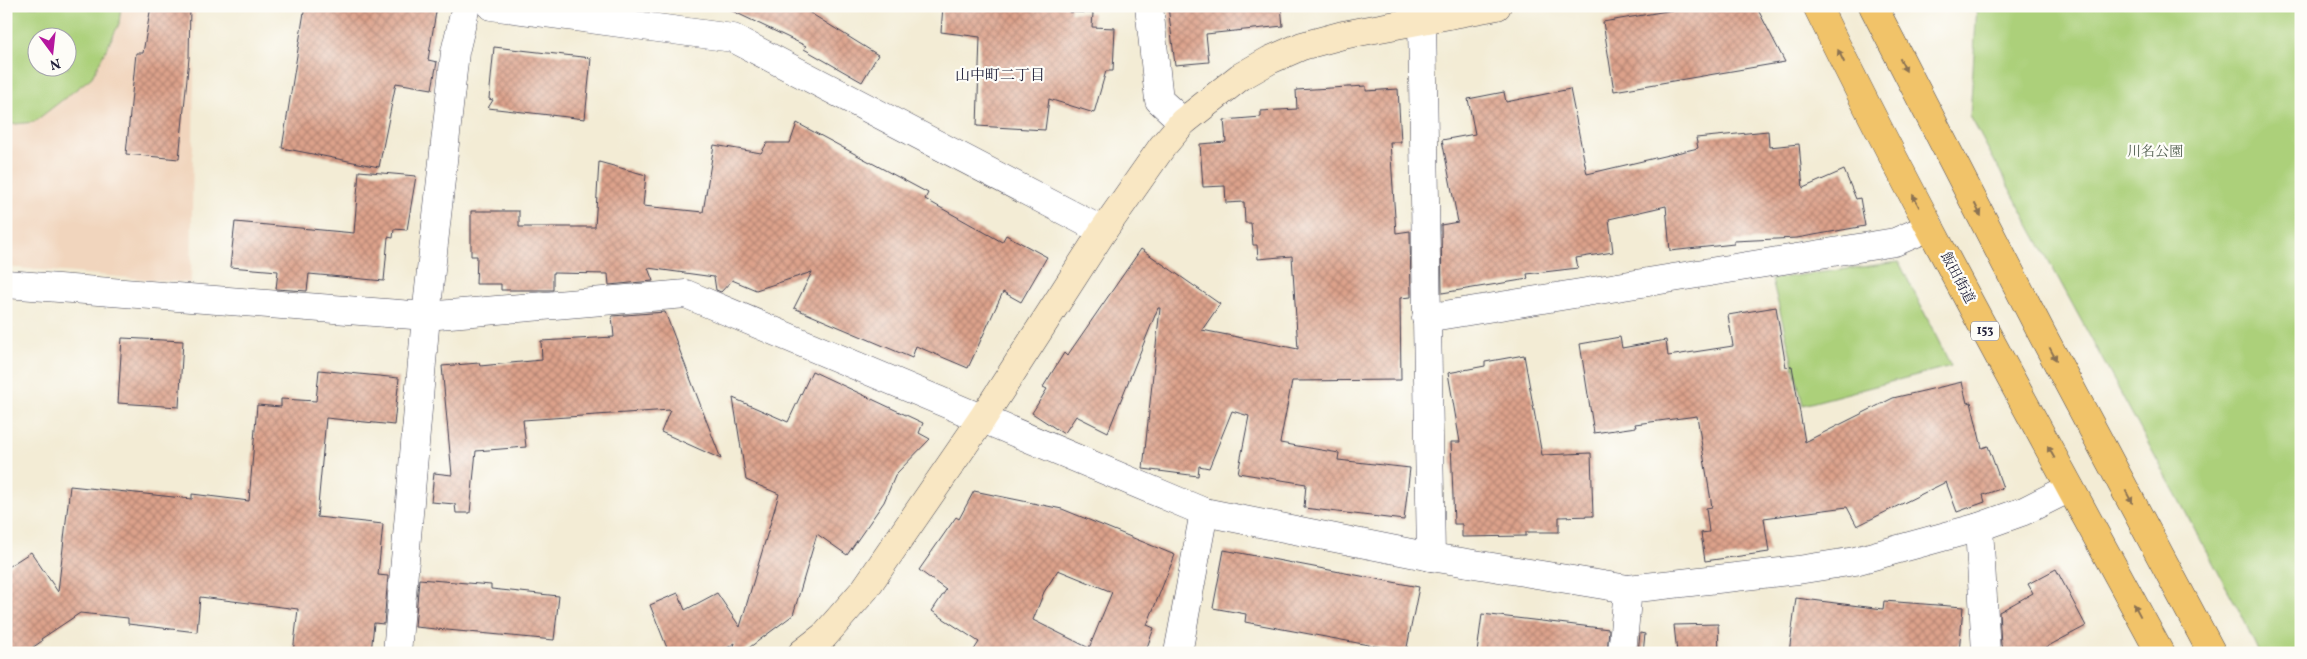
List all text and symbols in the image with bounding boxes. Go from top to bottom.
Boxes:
north arrow [28,28,78,78]
one-way arrow [1837,49,1845,64]
text: N [48,53,62,74]
one-way arrow [1899,58,1907,73]
district label: 山中町二丁目 [955,66,1045,87]
park label: 川名公園 [2127,143,2183,162]
one-way arrow [1912,193,1920,208]
one-way arrow [1974,203,1982,217]
street label: 飯田街道 [1935,249,1979,307]
road number: 153 [1971,322,1999,341]
one-way arrow [2049,347,2057,361]
one-way arrow [2046,445,2055,458]
one-way arrow [2125,490,2133,505]
one-way arrow [2133,603,2141,617]

